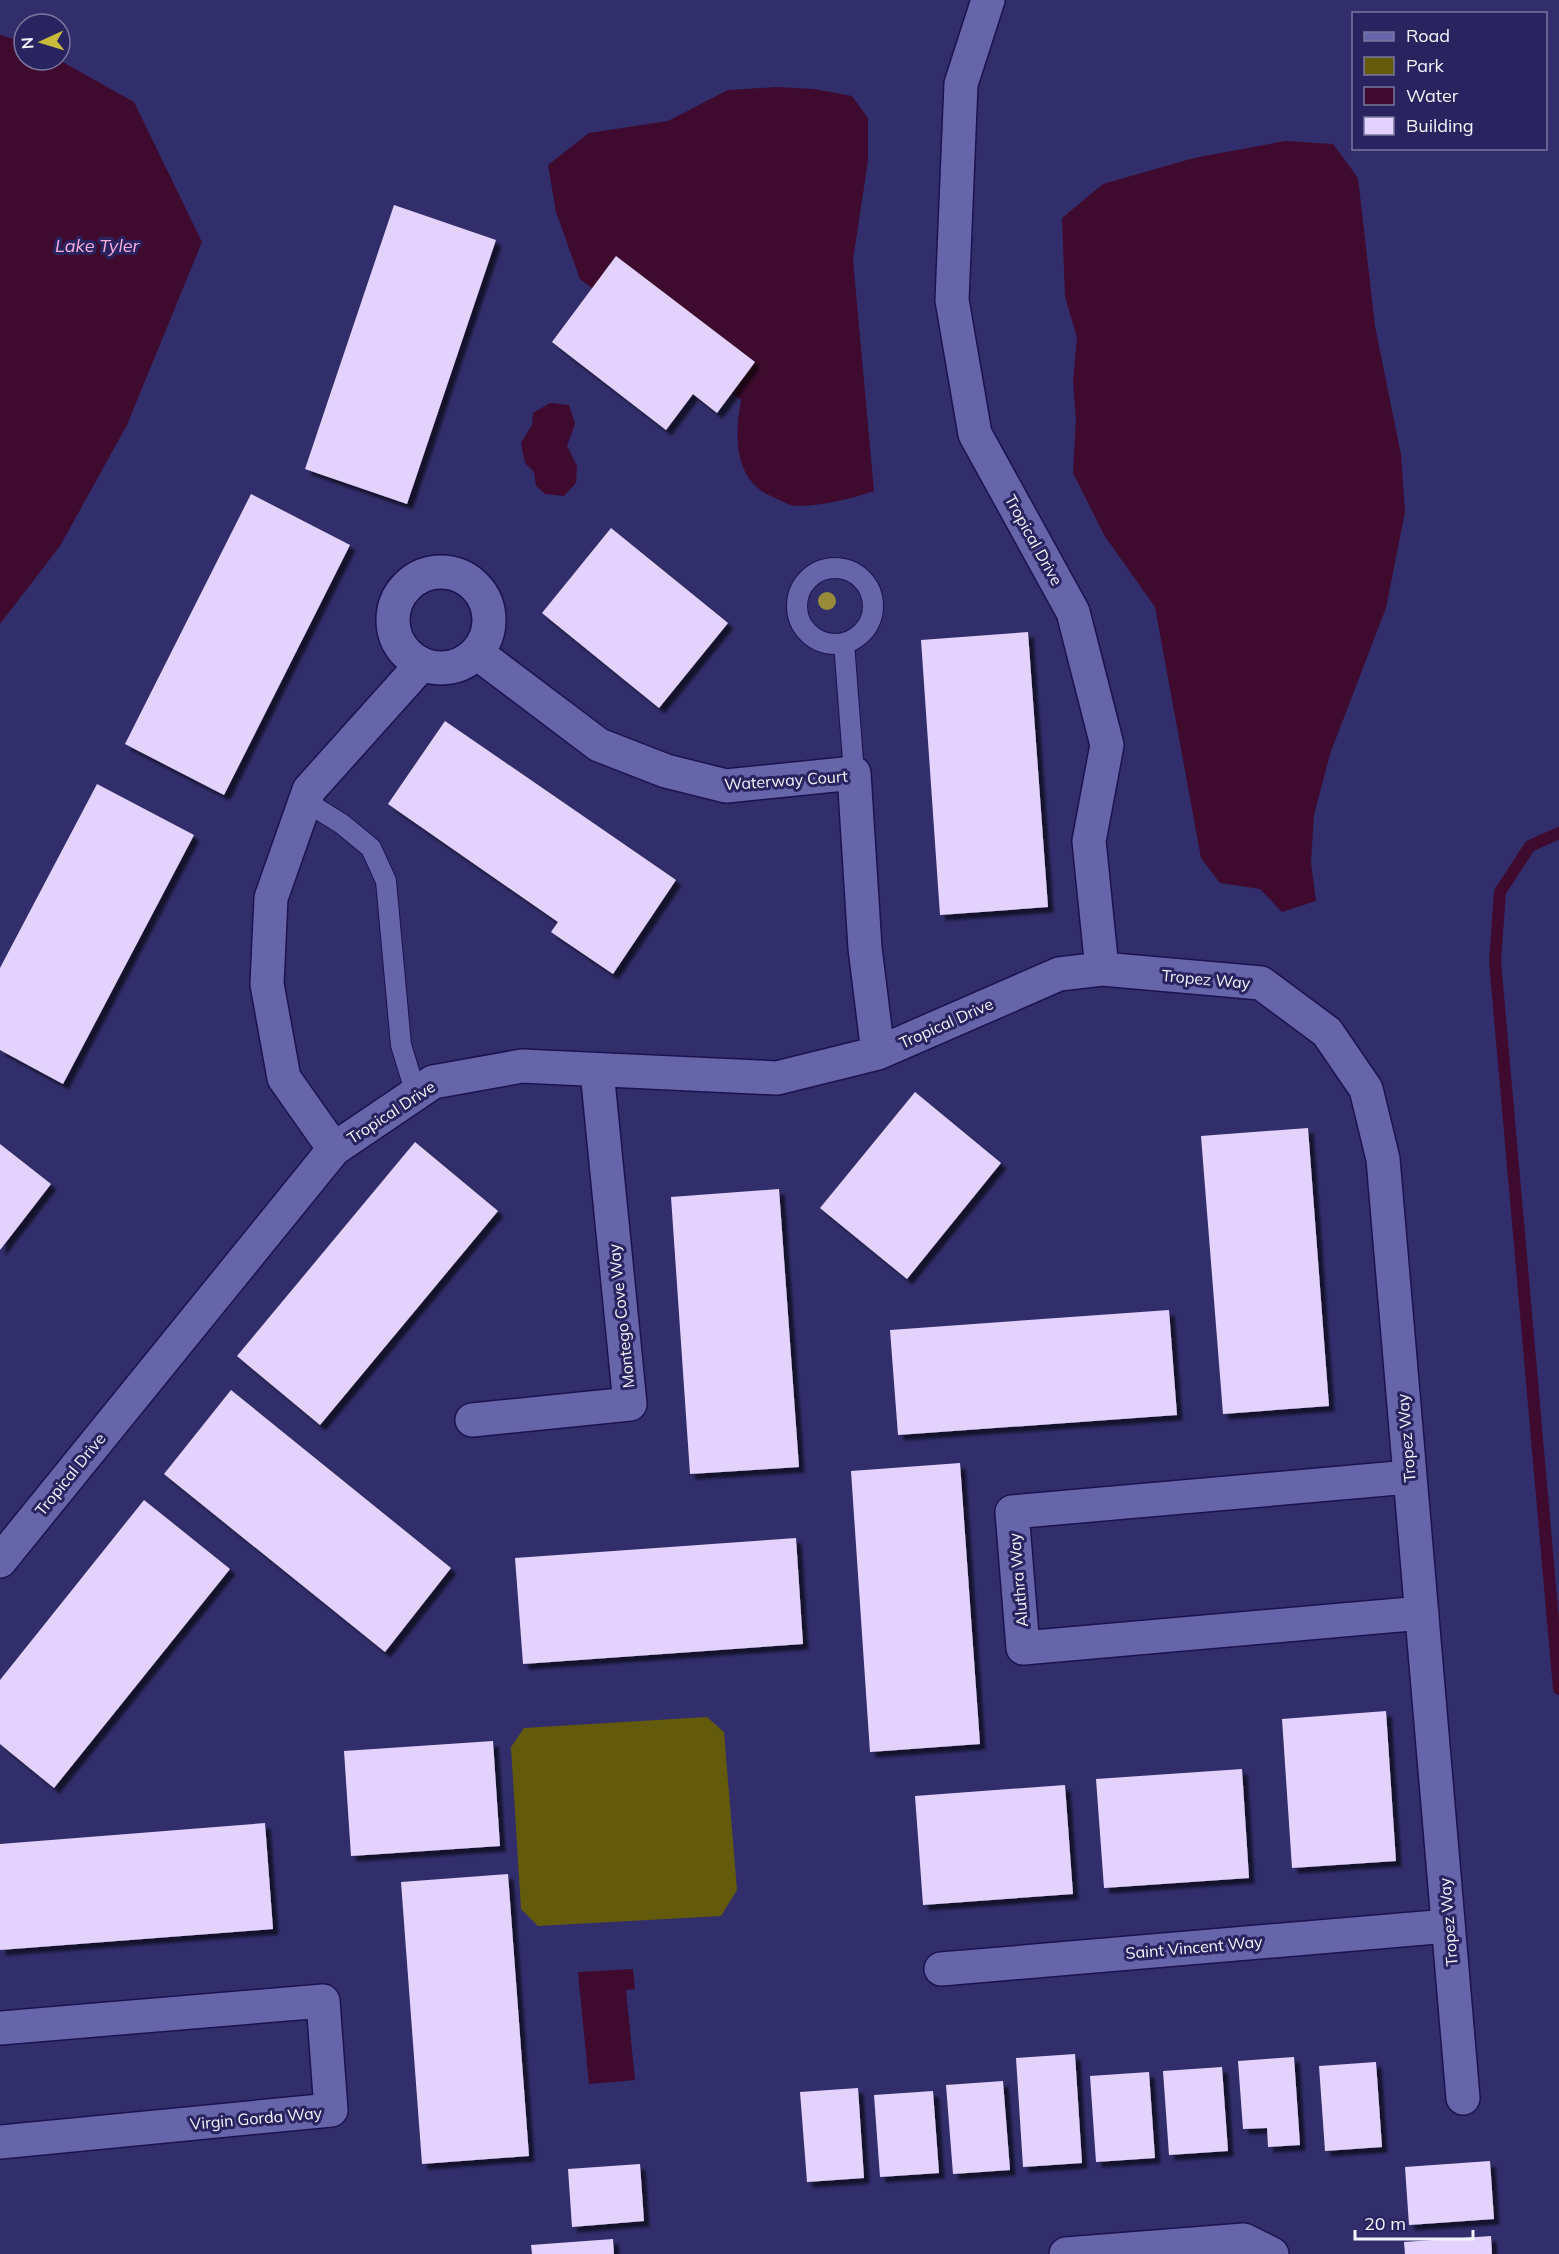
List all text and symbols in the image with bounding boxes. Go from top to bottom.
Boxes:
north arrow [12,12,72,72]
legend [1352,12,1547,150]
text: Road [1406,24,1450,47]
text: N [17,36,37,50]
text: Park [1406,54,1445,77]
text: Water [1406,84,1459,107]
text: Building [1406,114,1474,137]
water label: Lake Tyler [55,234,140,257]
street label: Tropical Drive [1001,491,1067,589]
street label: Waterway Court [724,766,849,794]
street label: Tropez Way [1161,965,1252,993]
street label: Tropical Drive [896,993,996,1053]
street label: Tropical Drive [343,1076,439,1148]
street label: Montego Cove Way [603,1242,639,1389]
street label: Tropez Way [1392,1392,1420,1483]
street label: Tropical Drive [31,1429,109,1519]
street label: Aluthra Way [1004,1532,1032,1628]
street label: Tropez Way [1434,1876,1462,1967]
street label: Saint Vincent Way [1125,1931,1264,1963]
street label: Virgin Gorda Way [189,2102,323,2134]
scale bar [1355,2203,1474,2241]
text: 20 m [1364,2212,1406,2235]

